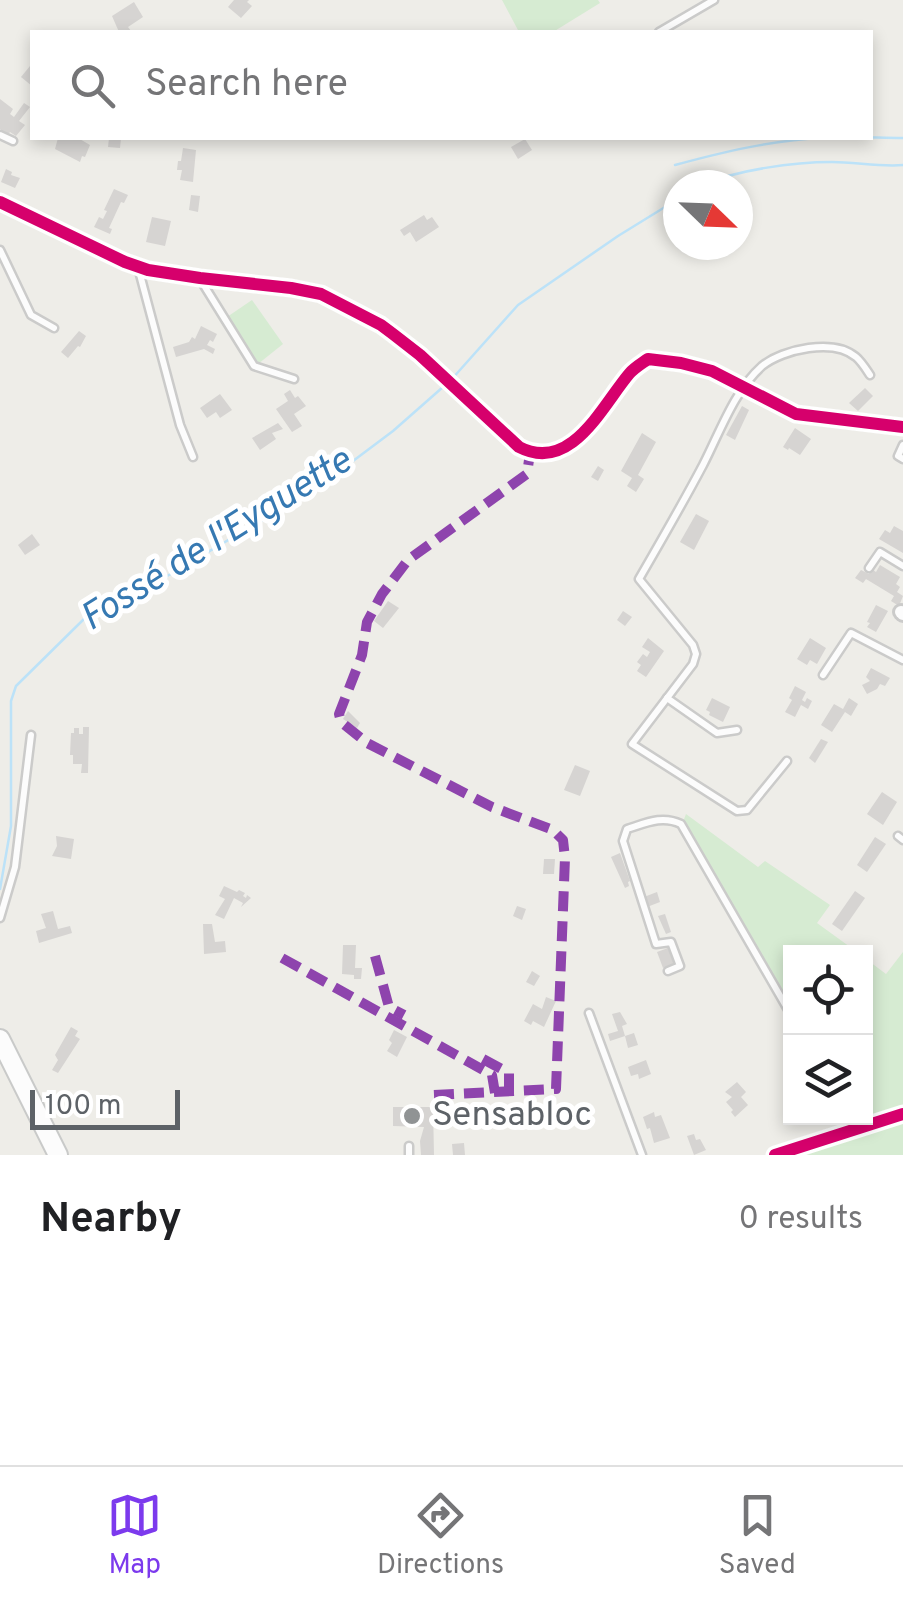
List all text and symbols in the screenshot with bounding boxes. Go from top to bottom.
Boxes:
search box [30,30,873,140]
icon: search [65,58,120,113]
text: Search here [145,61,348,110]
north arrow [663,170,753,260]
water label: Fossé de l'Eyguette [72,438,362,644]
map controls [783,945,873,1125]
button: locate [783,945,873,1035]
button: layers [783,1035,873,1125]
scale bar [30,1085,180,1130]
text: 100 m [45,1089,121,1125]
place label: Sensabloc [432,1094,592,1138]
marker: Sensabloc [401,1105,423,1127]
text: Nearby [40,1194,182,1247]
text: 0 results [738,1200,863,1240]
tab: Map [107,1488,162,1584]
tab: Directions [377,1488,504,1584]
tab: Saved [719,1488,796,1584]

